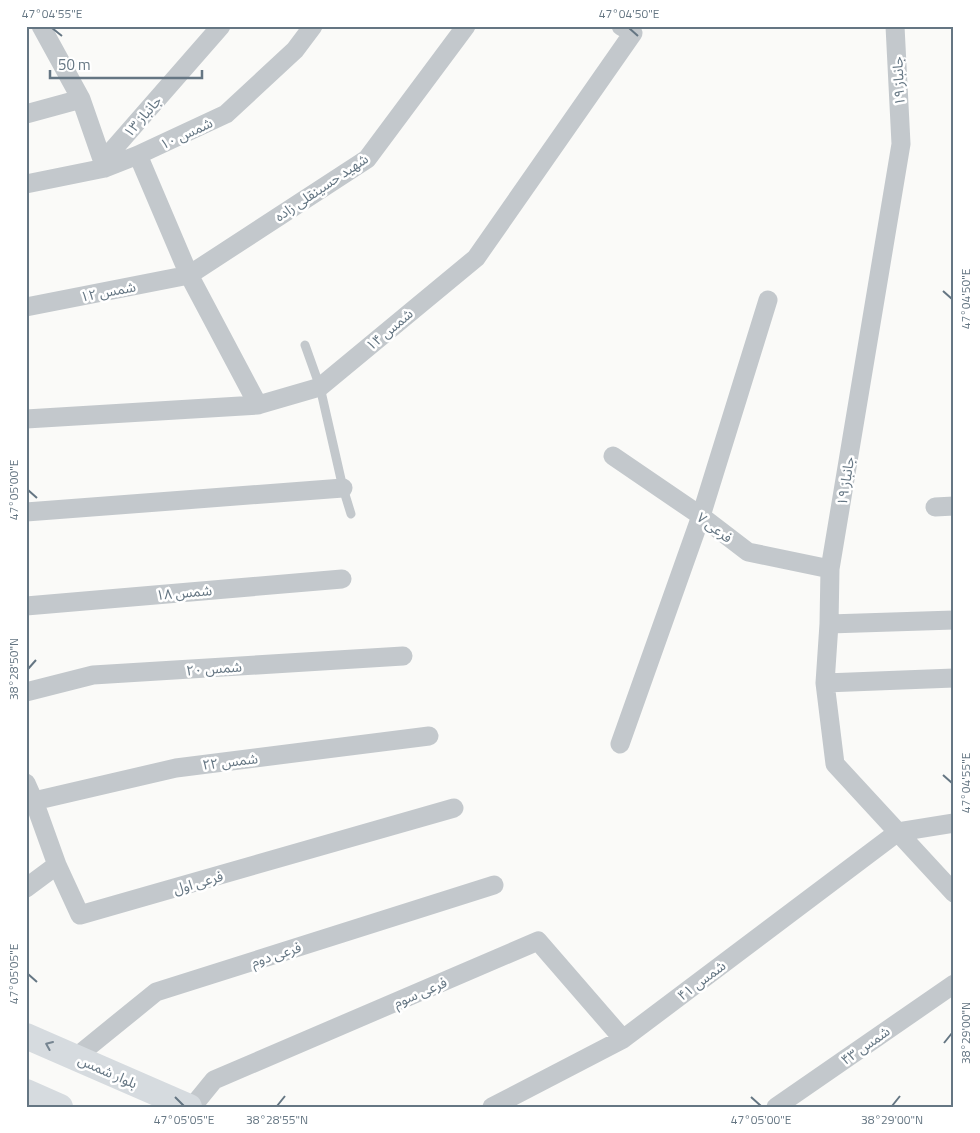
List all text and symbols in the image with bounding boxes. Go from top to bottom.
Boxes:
text: 47°04'55"E [22,4,83,23]
text: 47°04'50"E [599,4,660,23]
scale bar [50,48,202,80]
text: 50 m [58,53,91,76]
street label: جانباز ۱۹ [886,56,910,106]
street label: جانباز ۱۳ [118,91,166,141]
street label: شمس ۱۰ [156,112,216,154]
street label: شهید حسینقلی زاده [270,148,372,226]
text: 47°04'50"E [956,268,975,329]
street label: شمس ۱۲ [79,275,137,307]
street label: شمس ۱۴ [361,303,417,355]
street label: جانباز ۱۹ [831,455,859,507]
text: 47°05'00"E [4,459,23,520]
street label: فرعی ۷ [693,507,737,547]
street label: شمس ۱۸ [155,579,213,605]
text: 38°28'50"N [4,638,23,700]
street label: شمس ۲۰ [185,656,243,680]
street label: شمس ۲۲ [201,747,259,775]
text: 47°04'55"E [956,752,975,813]
street label: فرعی اول [170,865,226,899]
street label: فرعی دوم [248,936,304,973]
text: 47°05'05"E [4,943,23,1004]
street label: شمس ۴۱ [672,955,730,1005]
street label: فرعی سوم [390,971,450,1014]
text: 38°29'00"N [956,1002,975,1064]
street label: شمس ۴۳ [836,1020,894,1070]
one-way arrow [45,1041,54,1052]
street label: بلوار شمس [75,1049,141,1093]
text: 47°05'05"E [154,1110,215,1129]
text: 38°28'55"N [246,1110,308,1129]
text: 47°05'00"E [731,1110,792,1129]
text: 38°29'00"N [861,1110,923,1129]

